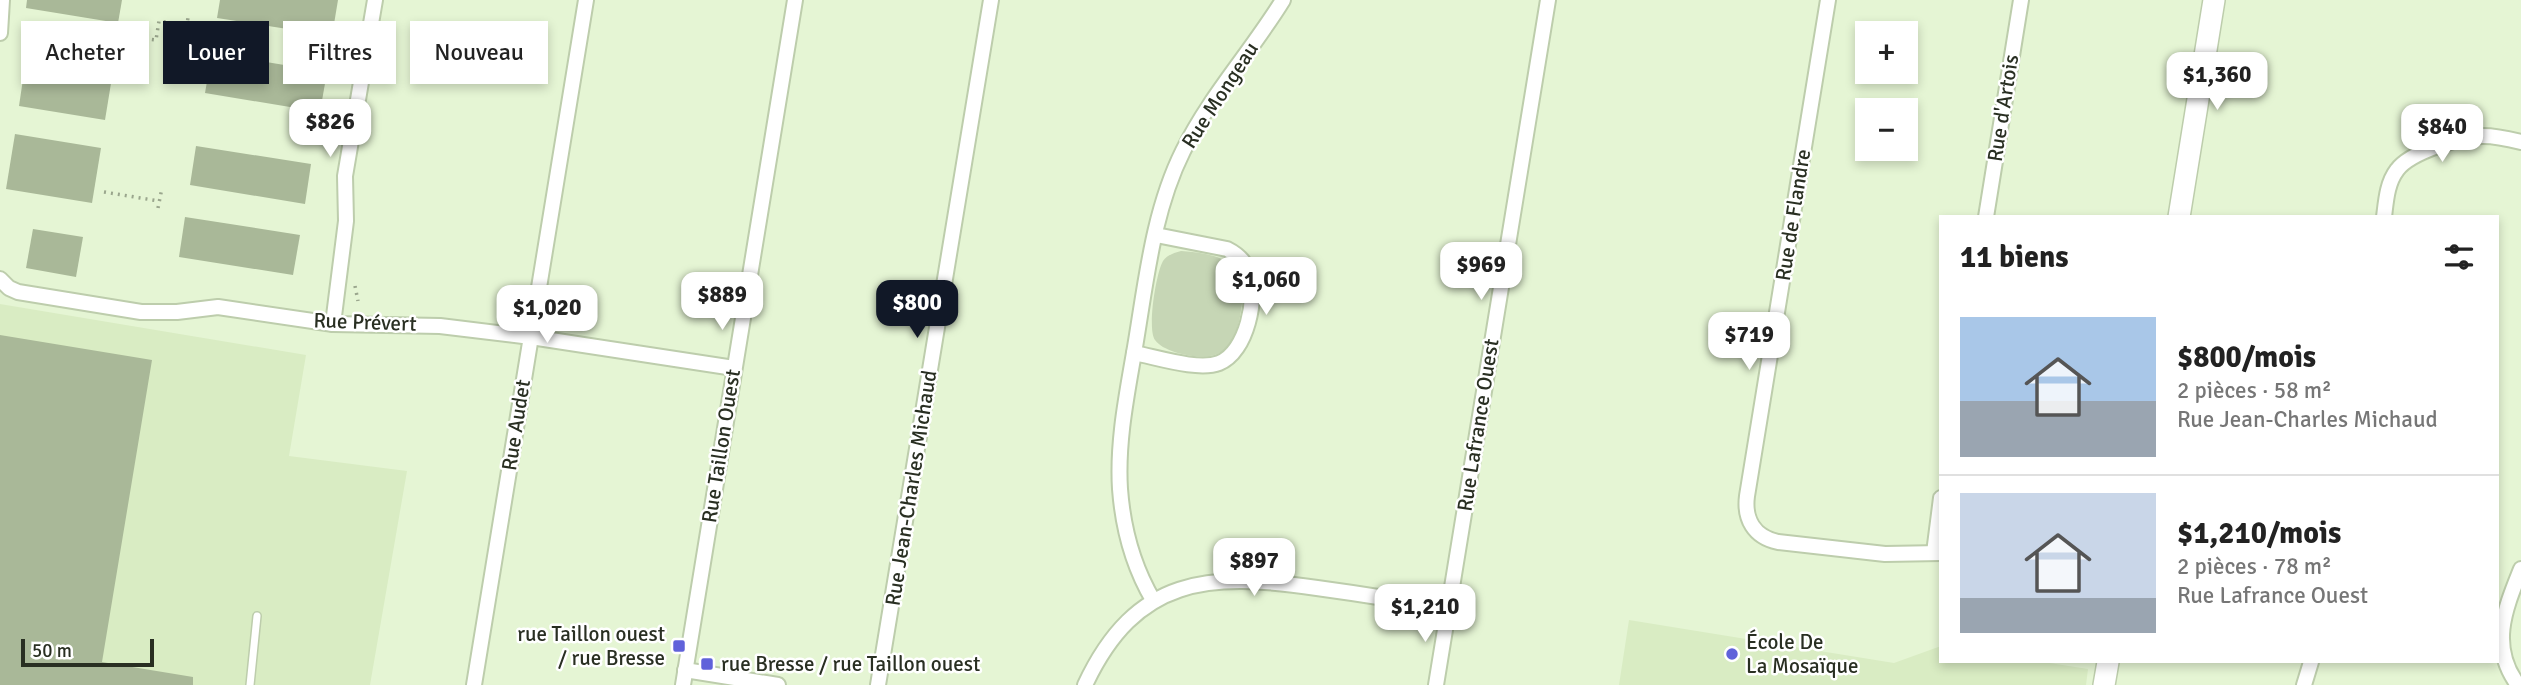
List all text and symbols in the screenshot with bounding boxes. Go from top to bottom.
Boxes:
chip: Acheter [21,21,149,84]
chip: Louer [163,21,269,84]
chip: Filtres [283,21,396,84]
chip: Nouveau [410,21,548,84]
map controls [1855,21,1918,161]
button: + [1855,21,1918,84]
street label: Rue Mongeau [1176,37,1264,153]
pin: $1,360 [2160,52,2274,112]
street label: Rue d'Artois [1982,53,2024,163]
text: $1,360 [2183,60,2251,89]
button: − [1855,98,1918,161]
pin: $826 [289,100,371,159]
pin: $840 [2401,104,2483,164]
text: $826 [305,107,355,136]
text: $840 [2417,112,2467,141]
street label: Rue de Flandre [1770,147,1816,283]
icon: filters [2440,238,2478,276]
text: 11 biens [1960,239,2069,276]
pin: $969 [1440,243,1522,302]
text: $969 [1456,250,1506,279]
pin: $1,060 [1209,258,1323,317]
text: $1,060 [1232,265,1300,294]
pin: $889 [681,272,763,332]
text: $889 [697,280,747,309]
pin: $800 [876,280,958,340]
pin: $1,020 [490,286,604,345]
text: $800 [892,288,942,317]
text: $1,020 [513,293,581,322]
street label: Rue Prévert [313,307,417,337]
pin: $719 [1708,312,1790,372]
text: $719 [1724,320,1774,349]
street label: Rue Lafrance Ouest [1452,337,1504,513]
text: $800/mois [2177,339,2316,376]
icon: home [2016,345,2100,429]
street label: Rue Taillon Ouest [696,367,746,525]
street label: Rue Jean-Charles Michaud [880,368,942,608]
text: 2 pièces · 58 m² [2177,376,2332,405]
street label: Rue Audet [496,378,536,472]
text: Rue Jean-Charles Michaud [2177,405,2438,434]
text: $1,210/mois [2177,515,2341,552]
icon: home [2016,521,2100,605]
pin: $897 [1213,538,1295,598]
text: $897 [1229,546,1279,575]
text: 2 pièces · 78 m² [2177,552,2332,581]
text: Rue Lafrance Ouest [2177,581,2368,610]
pin: $1,210 [1368,584,1482,644]
text: $1,210 [1391,592,1459,621]
place label: rue Taillon ouest / rue Bresse [517,621,665,671]
place label: École De La Mosaïque [1746,629,1859,679]
scale bar [21,636,154,668]
marker: rue Taillon ouest / rue Bresse [671,638,687,654]
text: 50 m [32,639,72,663]
marker: École De La Mosaïque [1724,646,1740,662]
place label: rue Bresse / rue Taillon ouest [721,651,980,677]
marker: rue Bresse / rue Taillon ouest [699,656,715,672]

